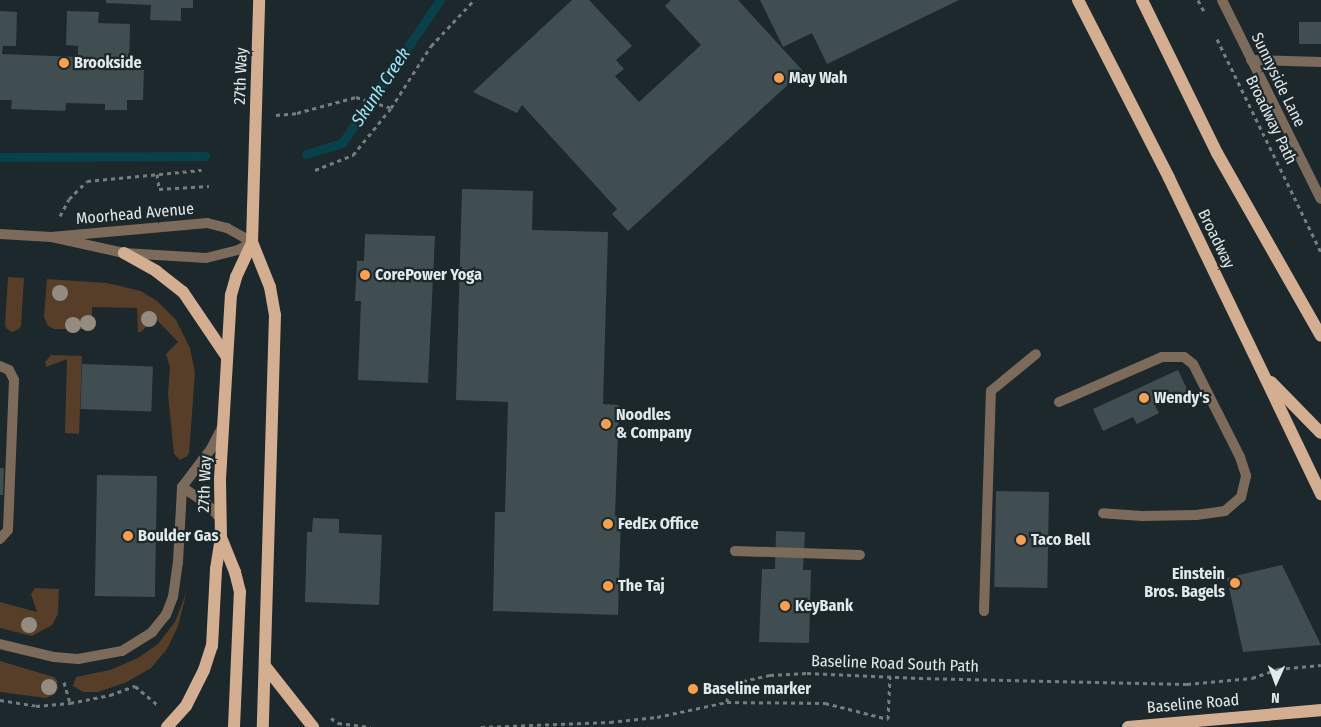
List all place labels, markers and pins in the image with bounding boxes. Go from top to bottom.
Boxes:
place label: Brookside [74,53,141,73]
marker: Brookside [58,57,70,69]
place label: May Wah [789,68,847,88]
marker: May Wah [773,72,785,84]
place label: CorePower Yoga [375,265,482,285]
marker: CorePower Yoga [359,269,371,281]
place label: Wendy's [1154,388,1209,408]
marker: Wendy's [1138,392,1150,404]
place label: Noodles & Company [616,405,692,443]
marker: Noodles & Company [600,418,612,430]
place label: FedEx Office [618,514,699,534]
marker: FedEx Office [602,518,614,530]
place label: Boulder Gas [138,526,218,546]
marker: Boulder Gas [122,530,134,542]
place label: Taco Bell [1031,530,1090,550]
marker: Taco Bell [1015,534,1027,546]
place label: Einstein Bros. Bagels [1144,564,1225,602]
place label: The Taj [618,576,665,596]
marker: Einstein Bros. Bagels [1229,577,1241,589]
marker: The Taj [602,580,614,592]
place label: KeyBank [795,596,853,616]
marker: KeyBank [779,600,791,612]
place label: Baseline marker [703,679,811,699]
marker: Baseline marker [687,683,699,695]

